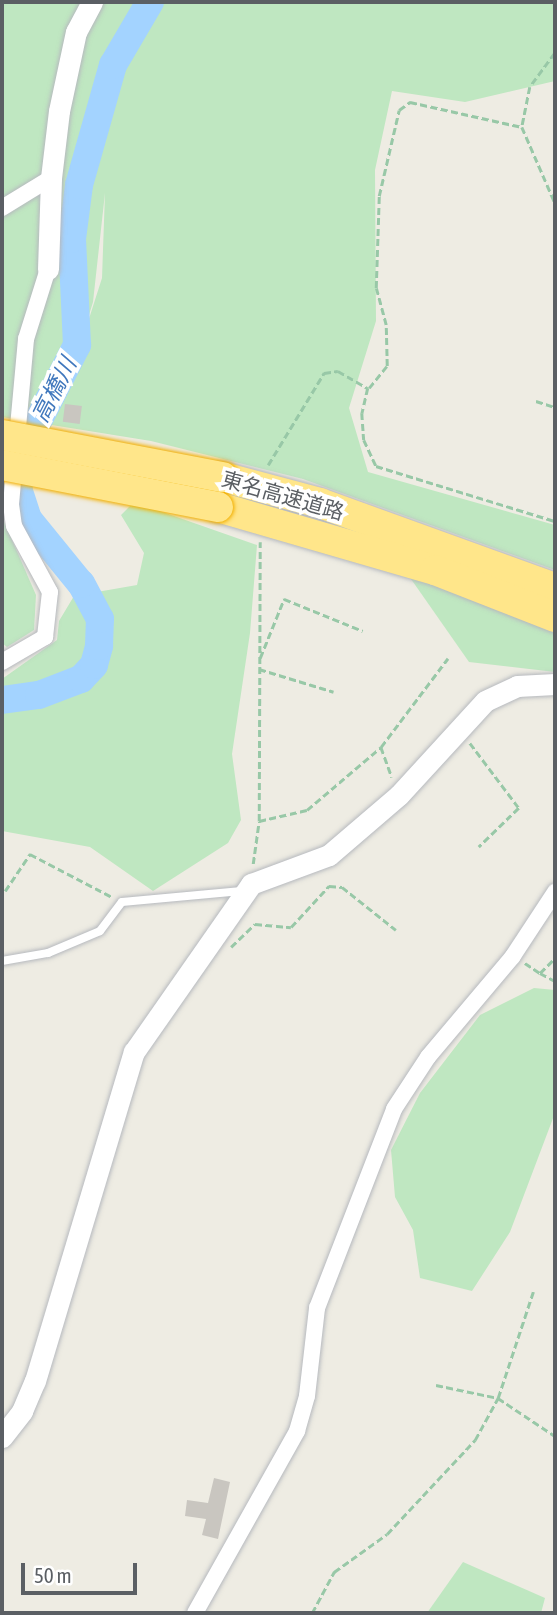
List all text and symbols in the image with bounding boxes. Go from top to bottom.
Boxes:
water label: 高橋川 [26,353,82,427]
street label: 東名高速道路 [219,466,347,524]
scale bar [24,1548,140,1592]
text: 50 m [34,1563,72,1587]

